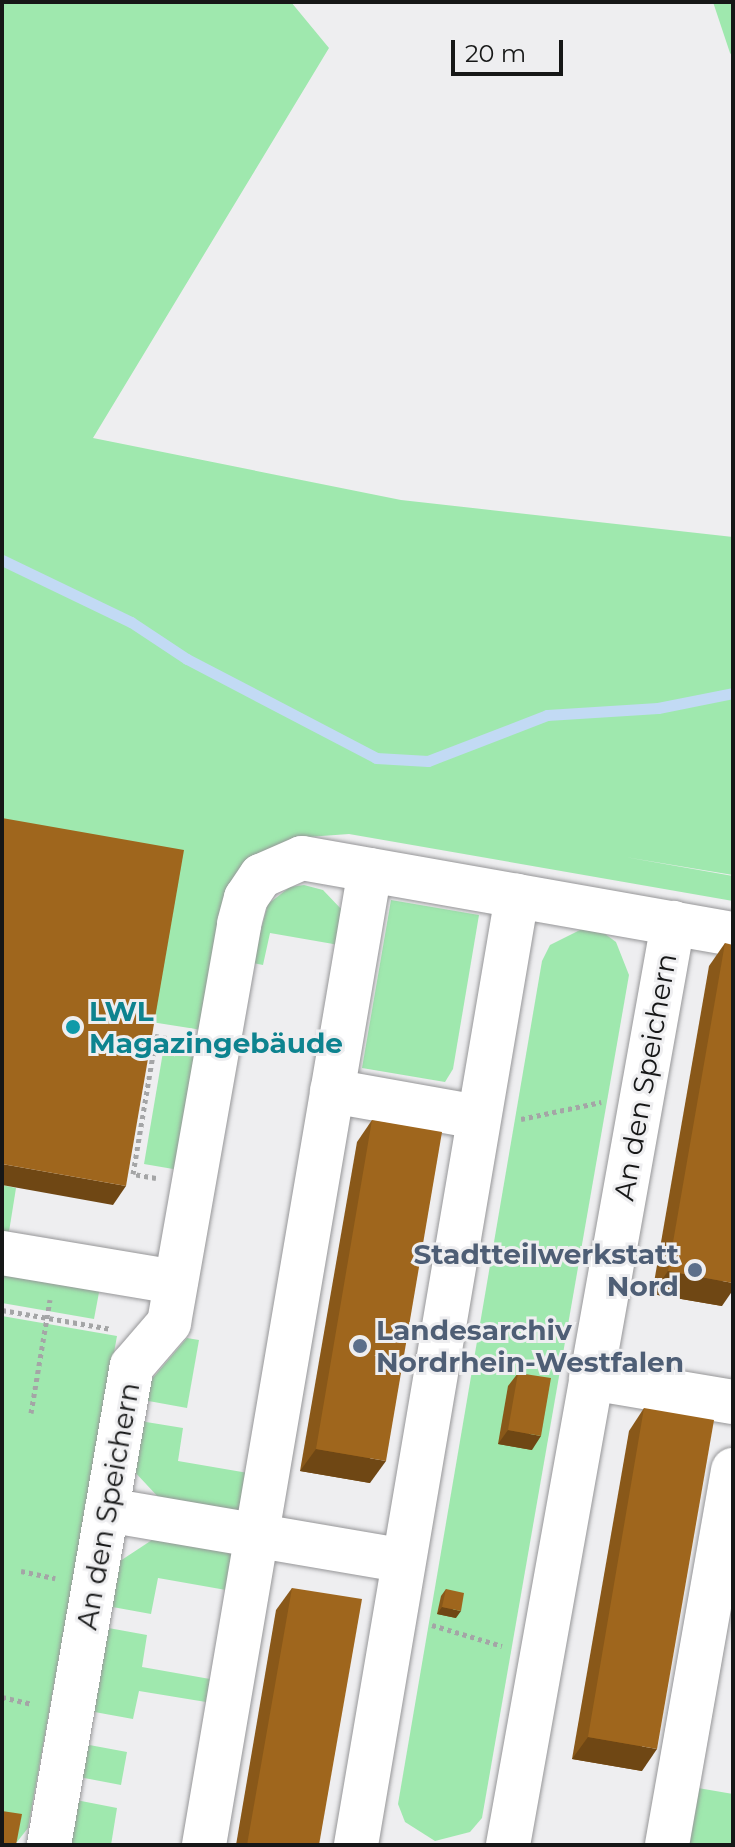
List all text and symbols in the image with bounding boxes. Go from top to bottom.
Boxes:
scale bar [455,24,567,74]
text: 20 m [465,39,526,68]
street label: An den Speichern [607,951,683,1203]
place label: LWL Magazingebäude [89,994,343,1060]
marker: LWL Magazingebäude [64,1018,82,1036]
place label: Stadtteilwerkstatt Nord [413,1237,679,1303]
marker: Stadtteilwerkstatt Nord [686,1261,704,1279]
place label: Landesarchiv Nordrhein-Westfalen [376,1313,684,1379]
marker: Landesarchiv Nordrhein-Westfalen [351,1337,369,1355]
street label: An den Speichern [70,1380,146,1632]

